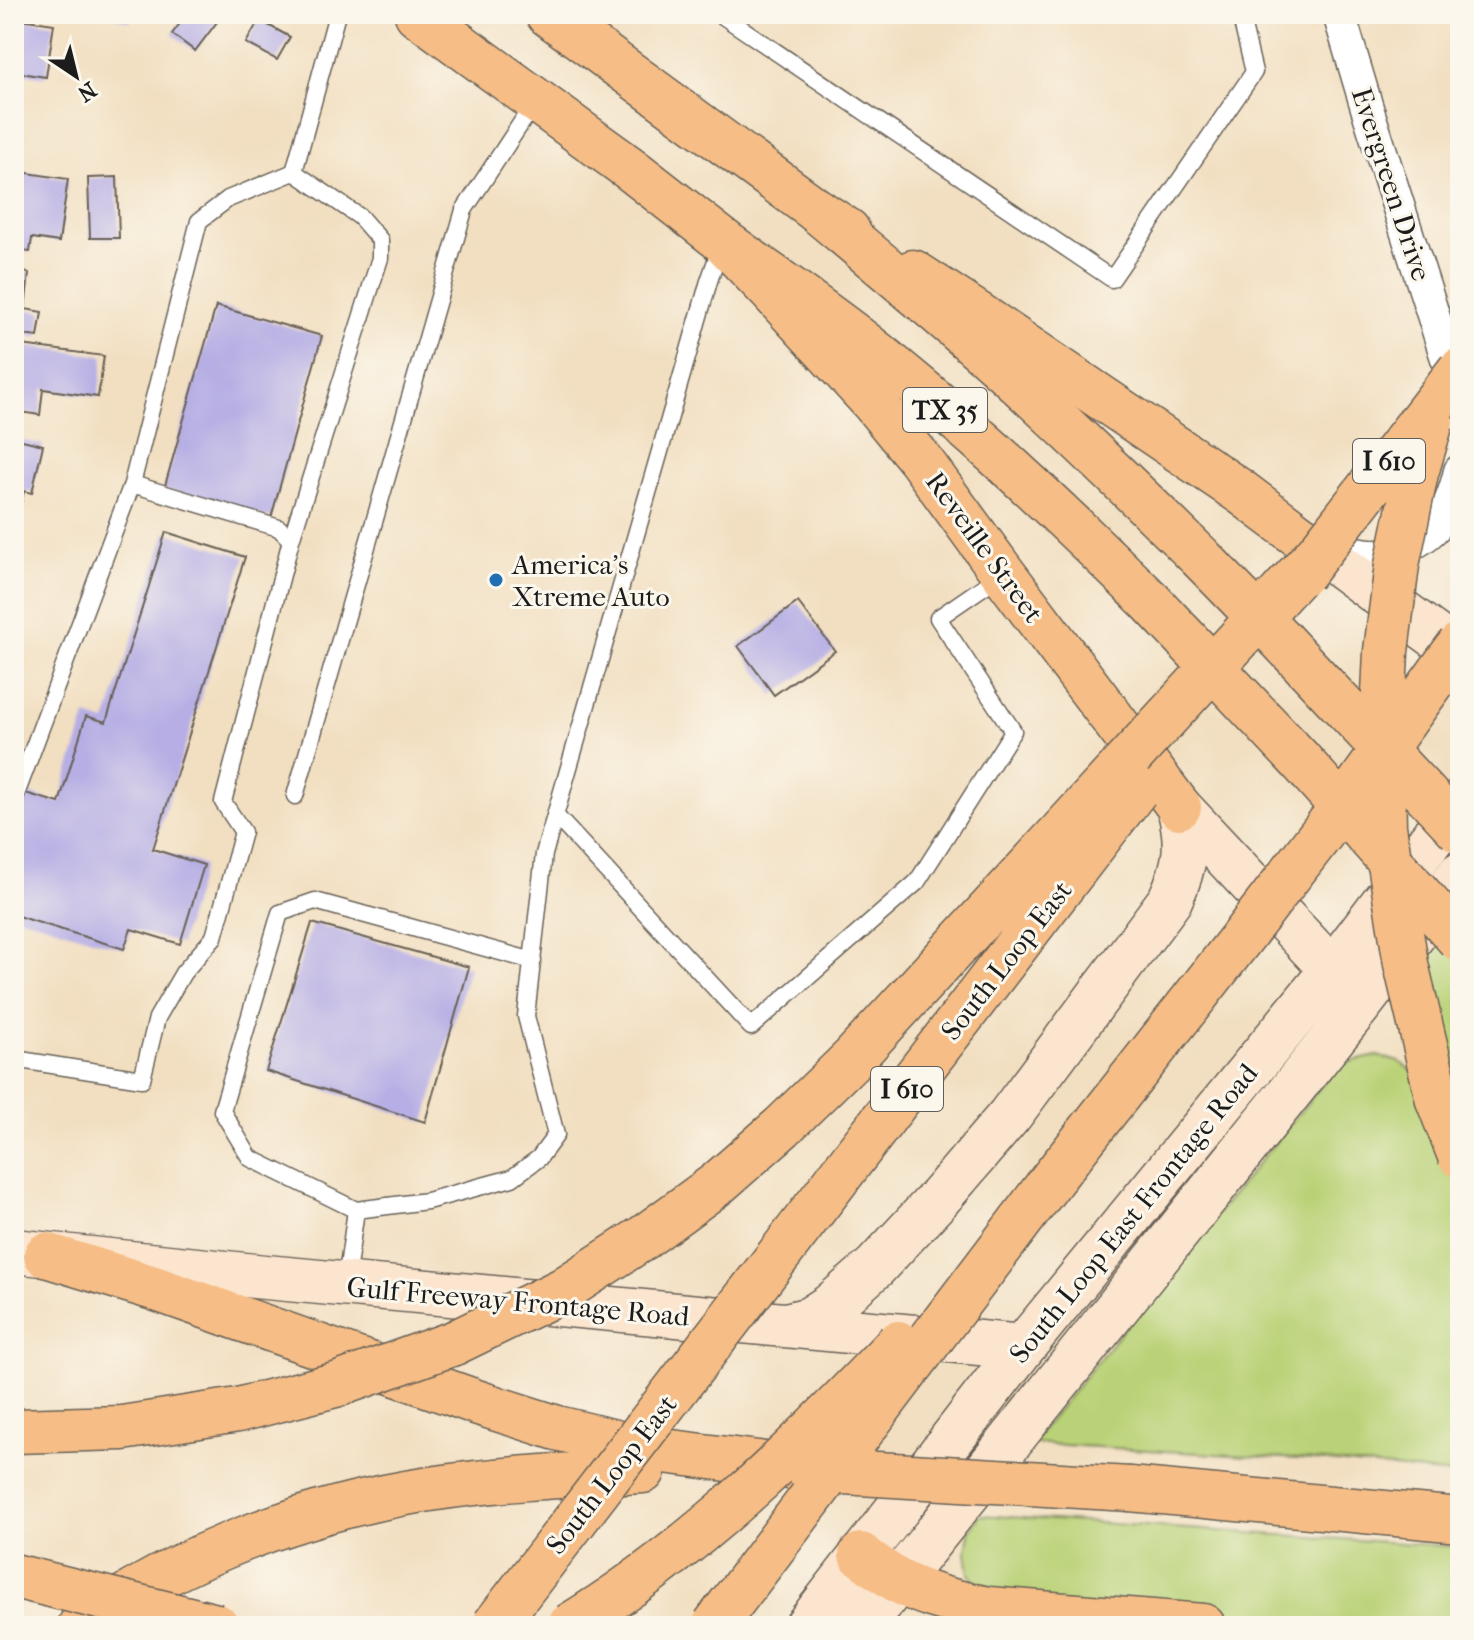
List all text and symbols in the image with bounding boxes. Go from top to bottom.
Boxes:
north arrow [36,36,116,116]
text: N [72,76,101,107]
street label: Evergreen Drive [1345,83,1438,285]
road number: TX 35 [903,388,987,432]
road number: I 610 [1353,439,1425,483]
street label: Reveille Street [919,466,1050,629]
place label: America's Xtreme Auto [511,548,670,613]
marker: America's Xtreme Auto [487,571,505,589]
street label: South Loop East [934,874,1079,1046]
street label: South Loop East Frontage Road [1002,1056,1265,1370]
road number: I 610 [871,1067,943,1111]
street label: Gulf Freeway Frontage Road [345,1270,691,1333]
street label: South Loop East [539,1388,684,1560]

